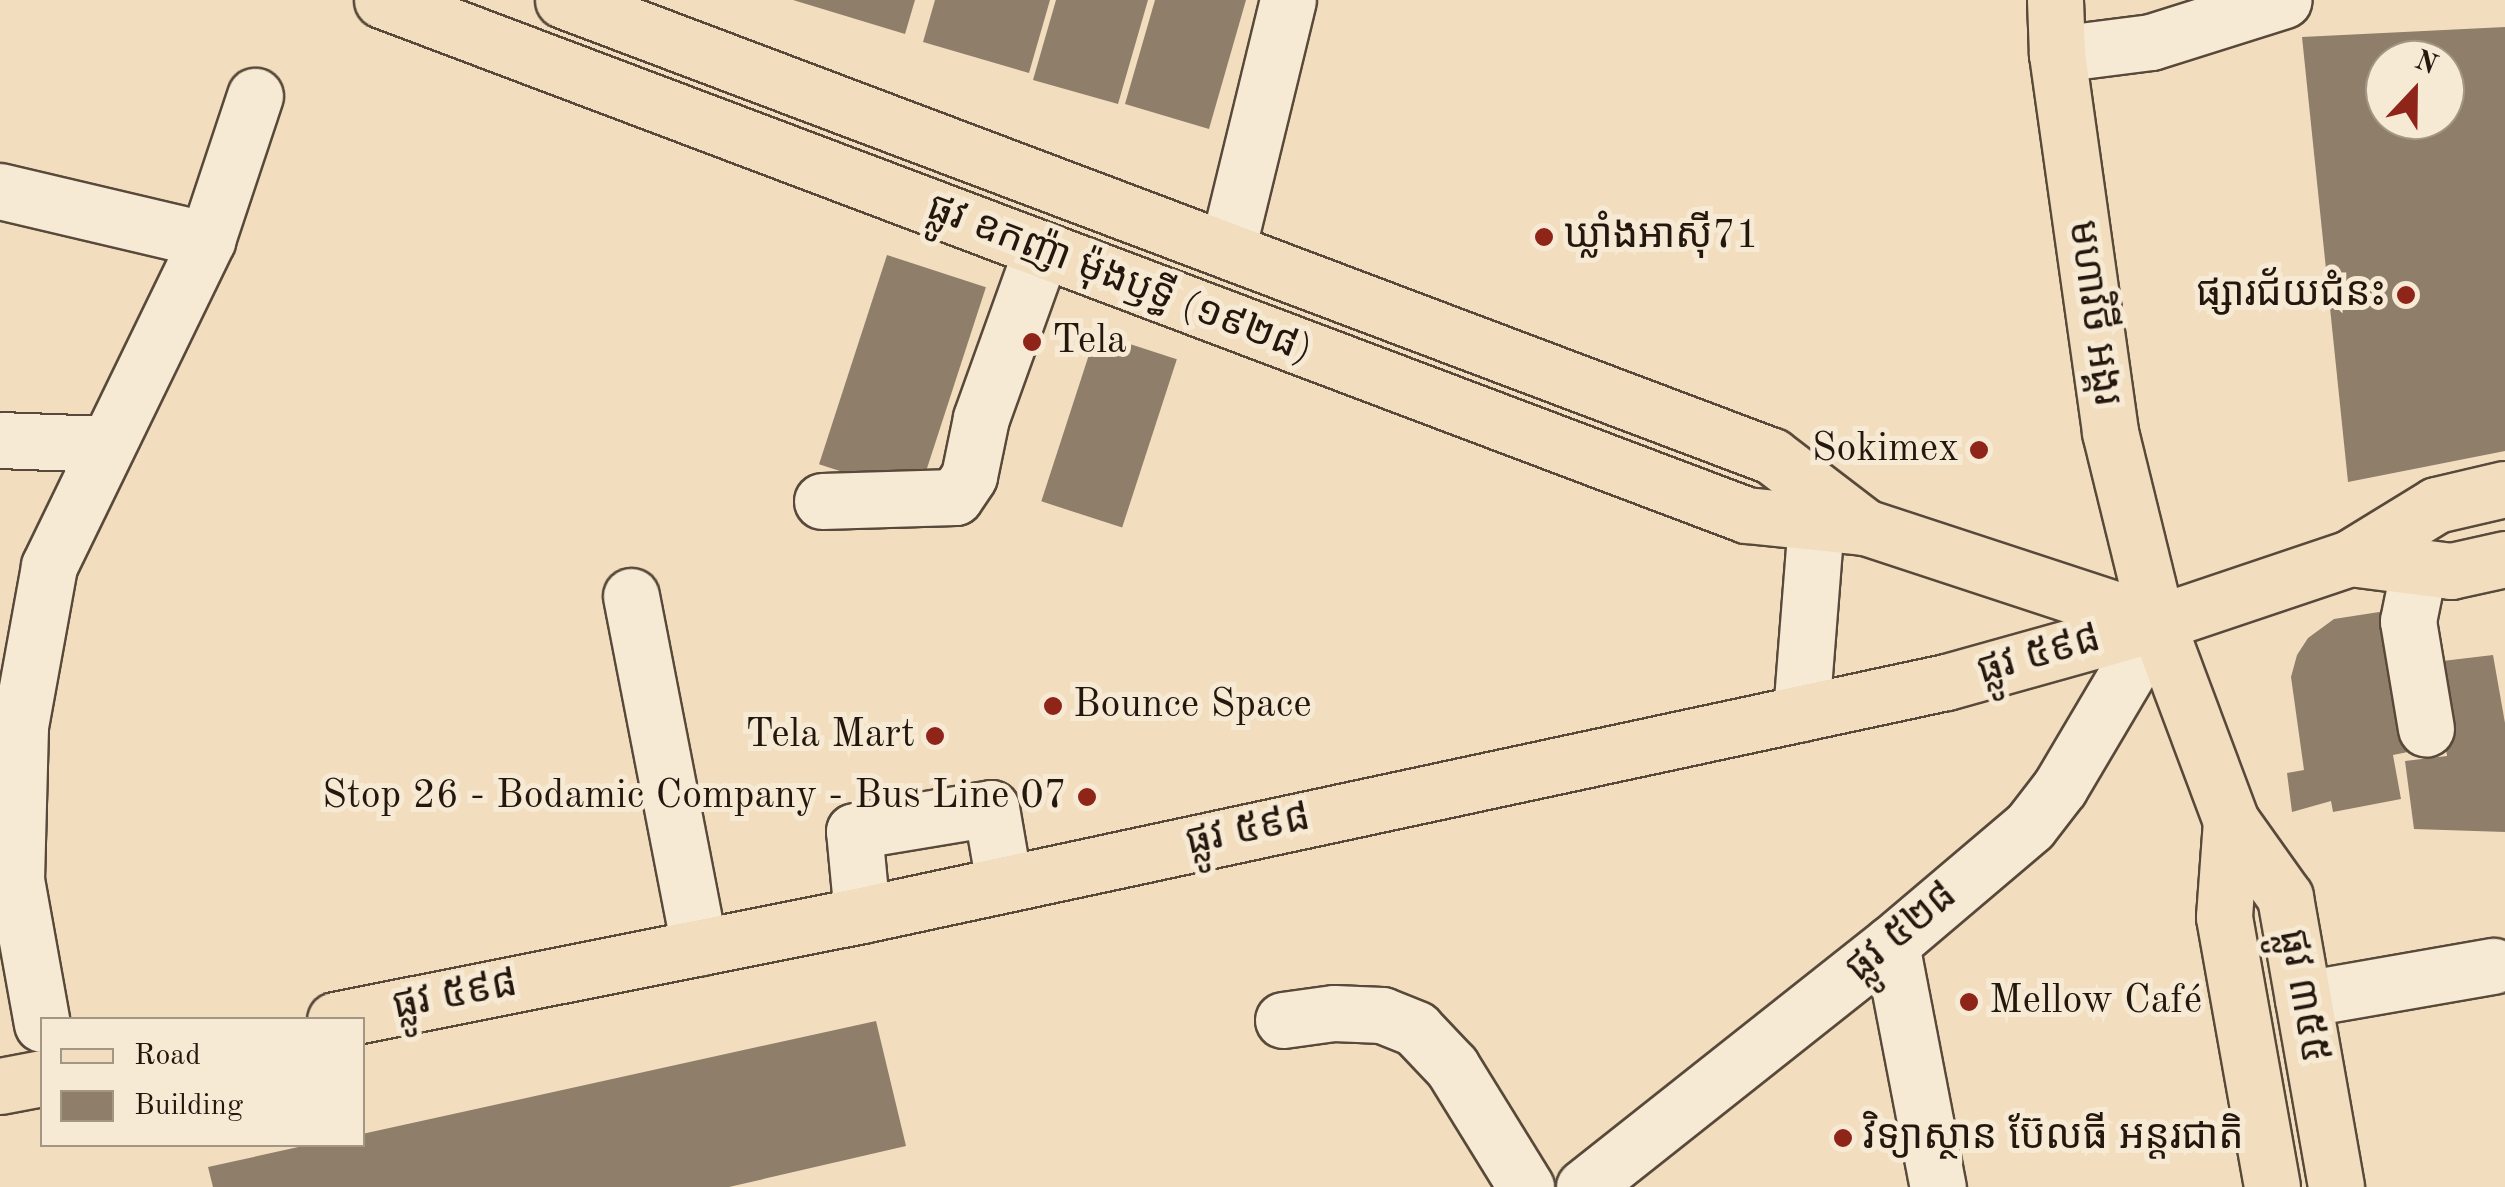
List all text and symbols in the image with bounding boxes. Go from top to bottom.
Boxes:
north arrow [2365,40,2465,140]
text: N [2410,47,2441,81]
street label: ផ្លូវ ឧកញ៉ា ម៉ុងឫទ្ធី (១៩២៨) [920,184,1318,376]
place label: ឃ្លាំងអាសុី71 [1564,213,1759,261]
street label: មហាវិថី អង្គរ [2056,218,2130,408]
marker: ឃ្លាំងអាសុី71 [1533,226,1555,248]
place label: ផ្សារជ័យជំនះ [2196,271,2386,319]
marker: ផ្សារជ័យជំនះ [2395,284,2417,306]
place label: Tela [1052,318,1127,366]
marker: Tela [1021,331,1043,353]
place label: Sokimex [1812,426,1959,474]
marker: Sokimex [1968,439,1990,461]
street label: ផ្លូវ ៥៩៨ [1972,616,2106,696]
place label: Bounce Space [1073,682,1312,730]
marker: Bounce Space [1042,695,1064,717]
place label: Tela Mart [745,712,915,760]
marker: Tela Mart [924,725,946,747]
place label: Stop 26 - Bodamic Company - Bus Line 07 [322,773,1067,821]
marker: Stop 26 - Bodamic Company - Bus Line 07 [1076,786,1098,808]
street label: ផ្លូវ ៥៩៨ [1181,794,1315,868]
street label: ផ្លូវ ៥២៨ [1837,873,1967,993]
street label: ផ្លូវ ៣៥៥ [2267,925,2337,1067]
street label: ផ្លូវ ៥៩៨ [389,960,521,1032]
place label: Mellow Café [1989,978,2202,1026]
marker: Mellow Café [1958,991,1980,1013]
legend [40,1017,365,1147]
text: Road [134,1041,201,1071]
text: Building [134,1091,243,1121]
place label: វិទ្យាស្ថាន ប៊ែលធី អន្ដរជាតិ [1863,1114,2244,1162]
marker: វិទ្យាស្ថាន ប៊ែលធី អន្ដរជាតិ [1832,1127,1854,1149]

